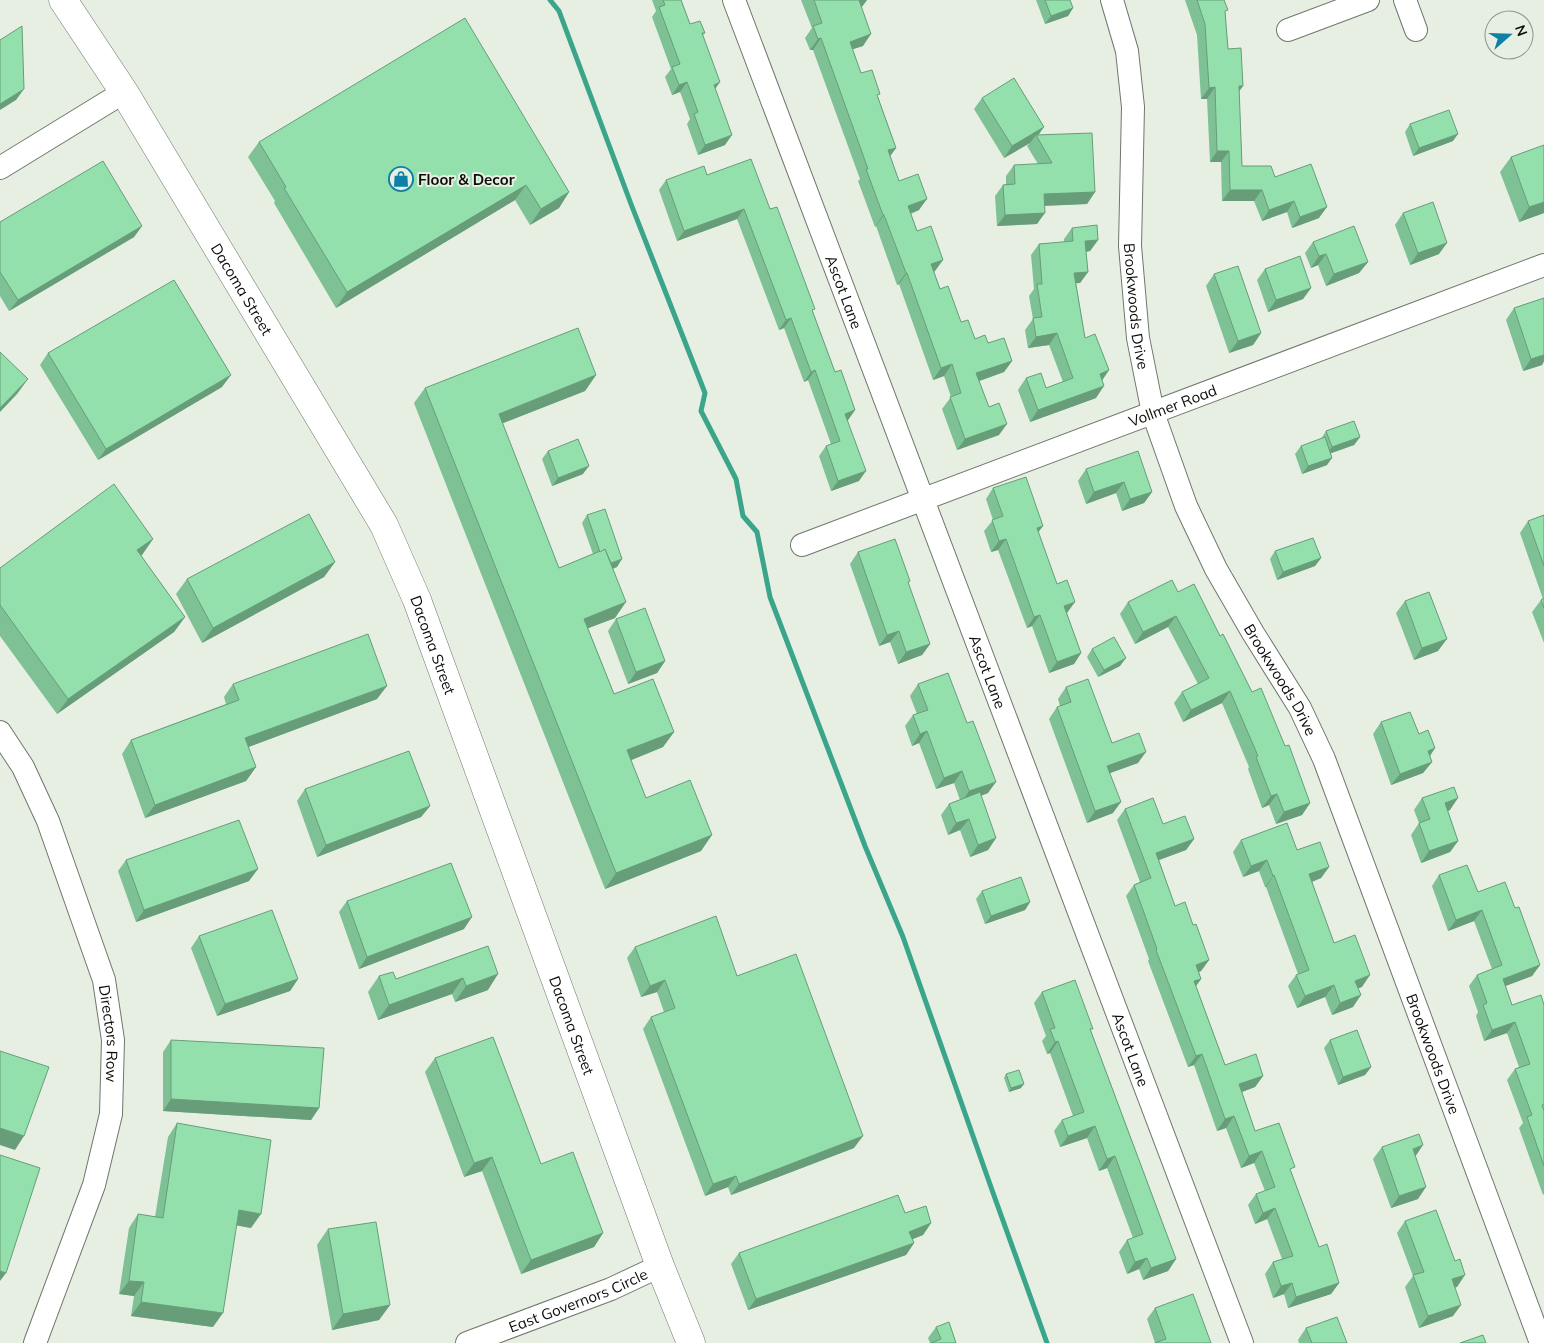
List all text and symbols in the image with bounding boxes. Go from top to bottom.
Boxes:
north arrow [1484,10,1534,60]
text: N [1511,23,1531,39]
shop icon: Floor & Decor [388,166,414,192]
place label: Floor & Decor [418,170,515,189]
street label: Dacoma Street [207,239,277,338]
street label: Brookwoods Drive [1120,242,1154,371]
street label: Ascot Lane [822,252,867,331]
street label: Vollmer Road [1126,380,1219,430]
street label: Dacoma Street [407,593,460,697]
street label: Brookwoods Drive [1240,620,1321,739]
street label: Ascot Lane [965,632,1011,711]
street label: Dacoma Street [545,973,599,1077]
street label: Directors Row [95,984,123,1083]
street label: Brookwoods Drive [1402,991,1465,1117]
street label: Ascot Lane [1108,1010,1154,1089]
street label: East Governors Circle [506,1264,650,1336]

